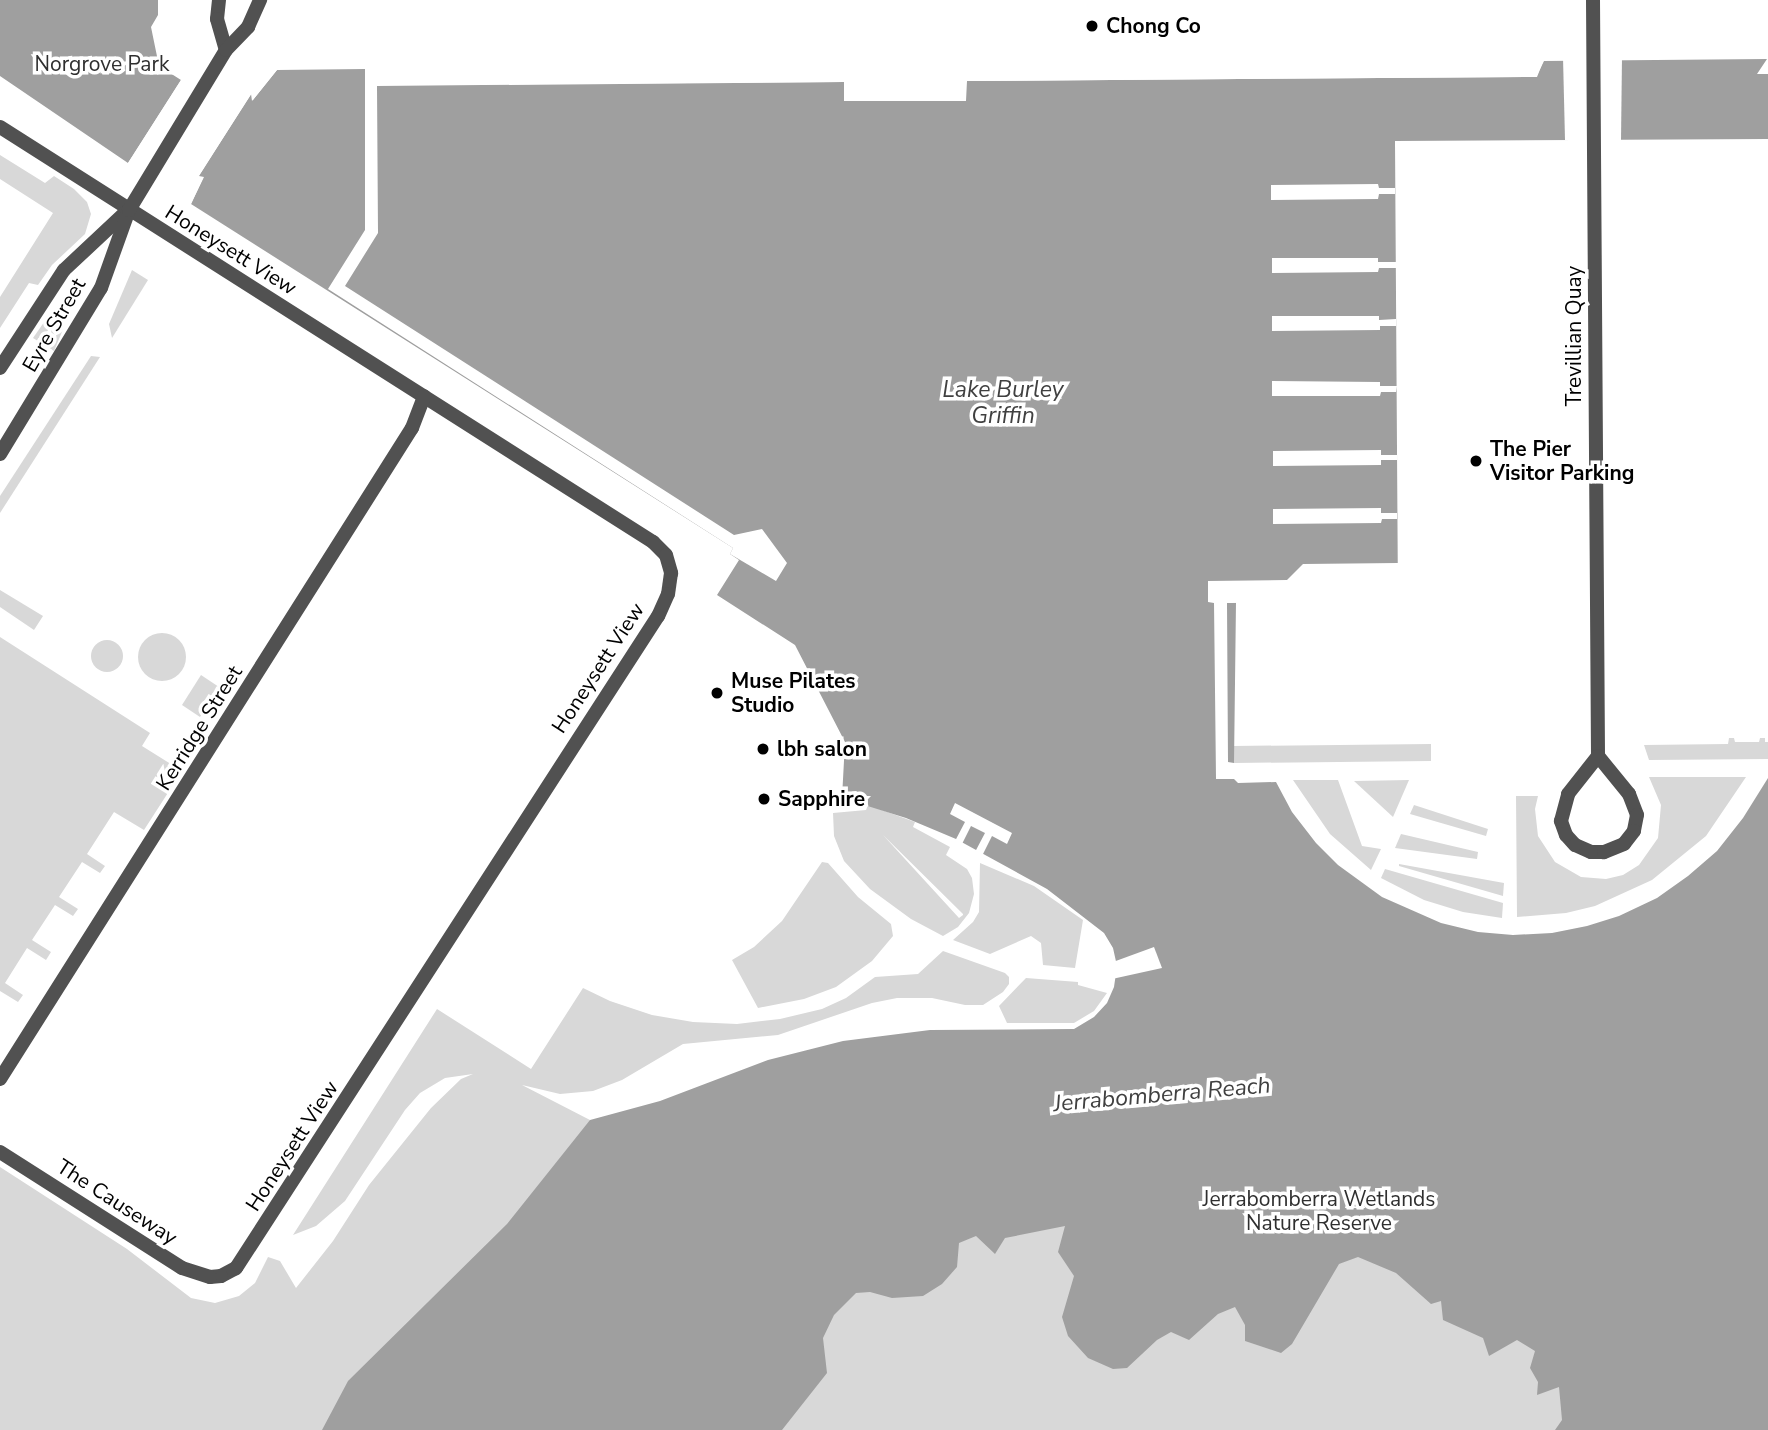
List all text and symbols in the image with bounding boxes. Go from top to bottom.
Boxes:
place label: Chong Co [1106,13,1201,39]
marker: Chong Co [1084,18,1100,34]
park label: Norgrove Park [35,51,169,77]
street label: Honeysett View [161,199,301,301]
street label: Trevillian Quay [1561,266,1587,406]
street label: Eyre Street [17,274,91,376]
water label: Lake Burley Griffin [942,376,1064,430]
place label: The Pier Visitor Parking [1490,436,1634,486]
marker: The Pier Visitor Parking [1468,453,1484,469]
street label: Honeysett View [546,598,650,738]
street label: Kerridge Street [151,661,247,795]
place label: Muse Pilates Studio [731,668,856,718]
marker: Muse Pilates Studio [709,685,725,701]
place label: lbh salon [777,736,867,762]
marker: lbh salon [755,741,771,757]
place label: Sapphire [778,786,865,812]
marker: Sapphire [756,791,772,807]
water label: Jerrabomberra Reach [1052,1072,1272,1118]
street label: Honeysett View [240,1076,344,1216]
street label: The Causeway [52,1154,182,1250]
park label: Jerrabomberra Wetlands Nature Reserve [1203,1186,1435,1236]

